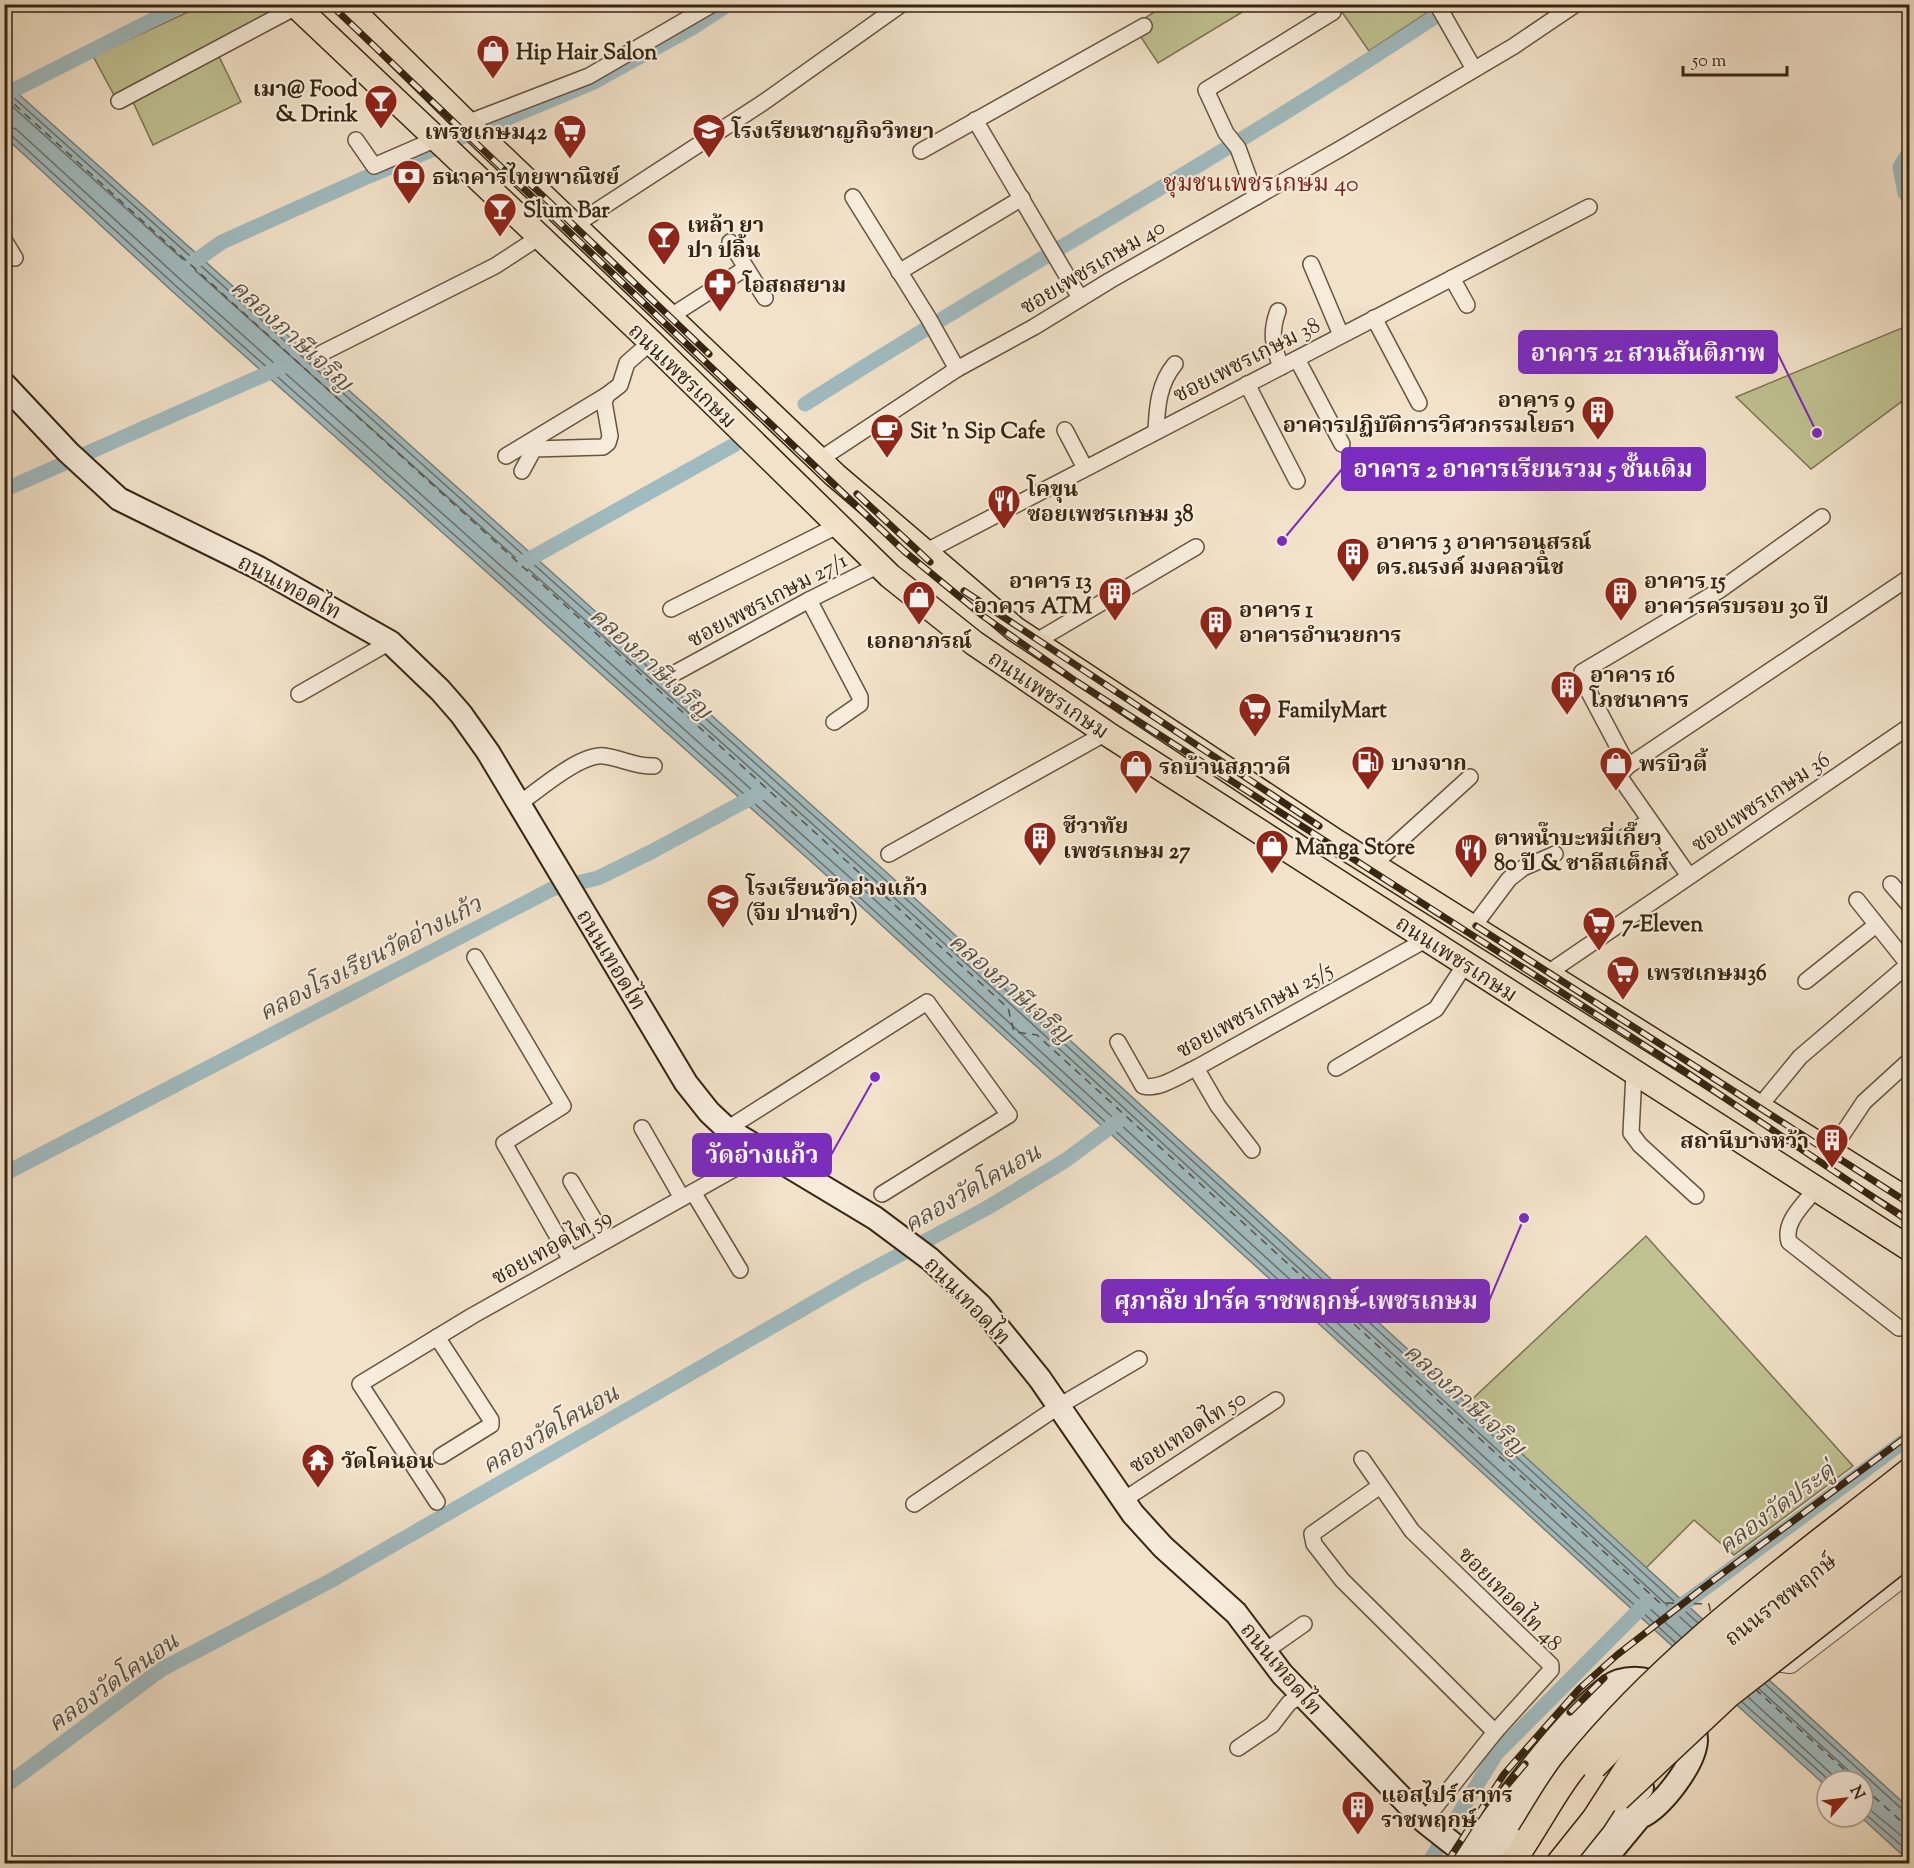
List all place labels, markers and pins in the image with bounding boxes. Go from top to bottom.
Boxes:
shop icon: Hip Hair Salon [475,33,511,80]
place label: Hip Hair Salon [516,38,657,70]
place label: เมา@ Food & Drink [253,75,359,132]
bar icon: เมา@ Food & Drink [363,83,399,130]
school or university icon: โรงเรียนชาญกิจวิทยา [691,112,727,159]
supermarket icon: เพรชเกษม42 [552,113,588,160]
place label: โรงเรียนชาญกิจวิทยา [731,116,934,149]
place label: เพรชเกษม42 [424,118,548,150]
bank icon: ธนาคารไทยพาณิชย์ [391,158,427,205]
place label: ธนาคารไทยพาณิชย์ [432,162,621,195]
bar icon: Slum Bar [482,191,518,238]
place label: Slum Bar [523,196,610,228]
place label: เหล้า ยา ปา ปลิ้น [687,211,764,268]
bar icon: เหล้า ยา ปา ปลิ้น [646,219,682,266]
pharmacy icon: โอสถสยาม [702,266,738,313]
place label: โอสถสยาม [742,270,846,303]
callout: อาคาร 21 สวนสันติภาพ [1519,331,1777,373]
place label: อาคาร 9 อาคารปฏิบัติการวิศวกรรมโยธา [1283,386,1575,443]
building icon: อาคาร 9 อาคารปฏิบัติการวิศวกรรมโยธา [1580,394,1616,441]
cafe icon: Sit 'n Sip Cafe [869,412,905,459]
place label: Sit 'n Sip Cafe [910,417,1045,449]
callout: อาคาร 2 อาคารเรียนรวม 5 ชั้นเดิม [1342,448,1705,490]
place label: โคขุน ซอยเพชรเกษม 38 [1026,474,1194,532]
restaurant icon: โคขุน ซอยเพชรเกษม 38 [986,483,1022,530]
place label: อาคาร 3 อาคารอนุสรณ์ ดร.ณรงค์ มงคลวนิช [1376,528,1591,585]
building icon: อาคาร 3 อาคารอนุสรณ์ ดร.ณรงค์ มงคลวนิช [1335,536,1371,583]
place label: อาคาร 13 อาคาร ATM [974,567,1093,624]
place label: อาคาร 15 อาคารครบรอบ 30 ปี [1644,567,1829,624]
building icon: อาคาร 13 อาคาร ATM [1097,575,1133,622]
building icon: อาคาร 15 อาคารครบรอบ 30 ปี [1603,575,1639,622]
shop icon: เอกอาภรณ์ [901,579,937,626]
place label: อาคาร 1 อาคารอำนวยการ [1239,596,1402,653]
building icon: อาคาร 1 อาคารอำนวยการ [1198,604,1234,651]
place label: เอกอาภรณ์ [866,627,972,659]
place label: อาคาร 16 โภชนาคาร [1589,661,1689,718]
building icon: อาคาร 16 โภชนาคาร [1549,669,1585,716]
supermarket icon: FamilyMart [1237,691,1273,738]
place label: FamilyMart [1278,696,1387,728]
fuel station icon: บางจาก [1350,744,1386,791]
shop icon: พรบิวตี้ [1598,745,1634,792]
place label: พรบิวตี้ [1639,747,1708,782]
shop icon: รถบ้านสภาวดี [1118,748,1154,795]
place label: บางจาก [1391,749,1467,781]
place label: รถบ้านสภาวดี [1159,753,1291,785]
place label: ชีวาทัย เพชรเกษม 27 [1063,812,1191,869]
building icon: ชีวาทัย เพชรเกษม 27 [1022,820,1058,867]
place label: ตาหน๊ำบะหมี่เกี๊ยว 80 ปี & ชาลีสเต็กส์ [1494,821,1669,881]
shop icon: Manga Store [1254,828,1290,875]
restaurant icon: ตาหน๊ำบะหมี่เกี๊ยว 80 ปี & ชาลีสเต็กส์ [1453,832,1489,879]
place label: Manga Store [1295,833,1415,865]
place label: โรงเรียนวัดอ่างแก้ว (จีบ ปานขำ) [745,873,928,931]
school or university icon: โรงเรียนวัดอ่างแก้ว (จีบ ปานขำ) [705,882,741,929]
supermarket icon: 7-Eleven [1581,905,1617,952]
place label: 7-Eleven [1622,910,1703,942]
supermarket icon: เพรชเกษม36 [1605,954,1641,1001]
place label: เพรชเกษม36 [1646,959,1767,991]
building icon: สถานีบางหว้า [1814,1122,1850,1169]
place label: สถานีบางหว้า [1680,1127,1809,1159]
callout: วัดอ่างแก้ว [693,1134,831,1176]
callout: ศุภาลัย ปาร์ค ราชพฤกษ์-เพชรเกษม [1102,1280,1489,1322]
temple icon: วัดโคนอน [300,1442,336,1489]
place label: วัดโคนอน [341,1446,434,1479]
place label: แอสไปร์ สาทร ราชพฤกษ์ [1381,1780,1513,1838]
building icon: แอสไปร์ สาทร ราชพฤกษ์ [1340,1789,1376,1836]

